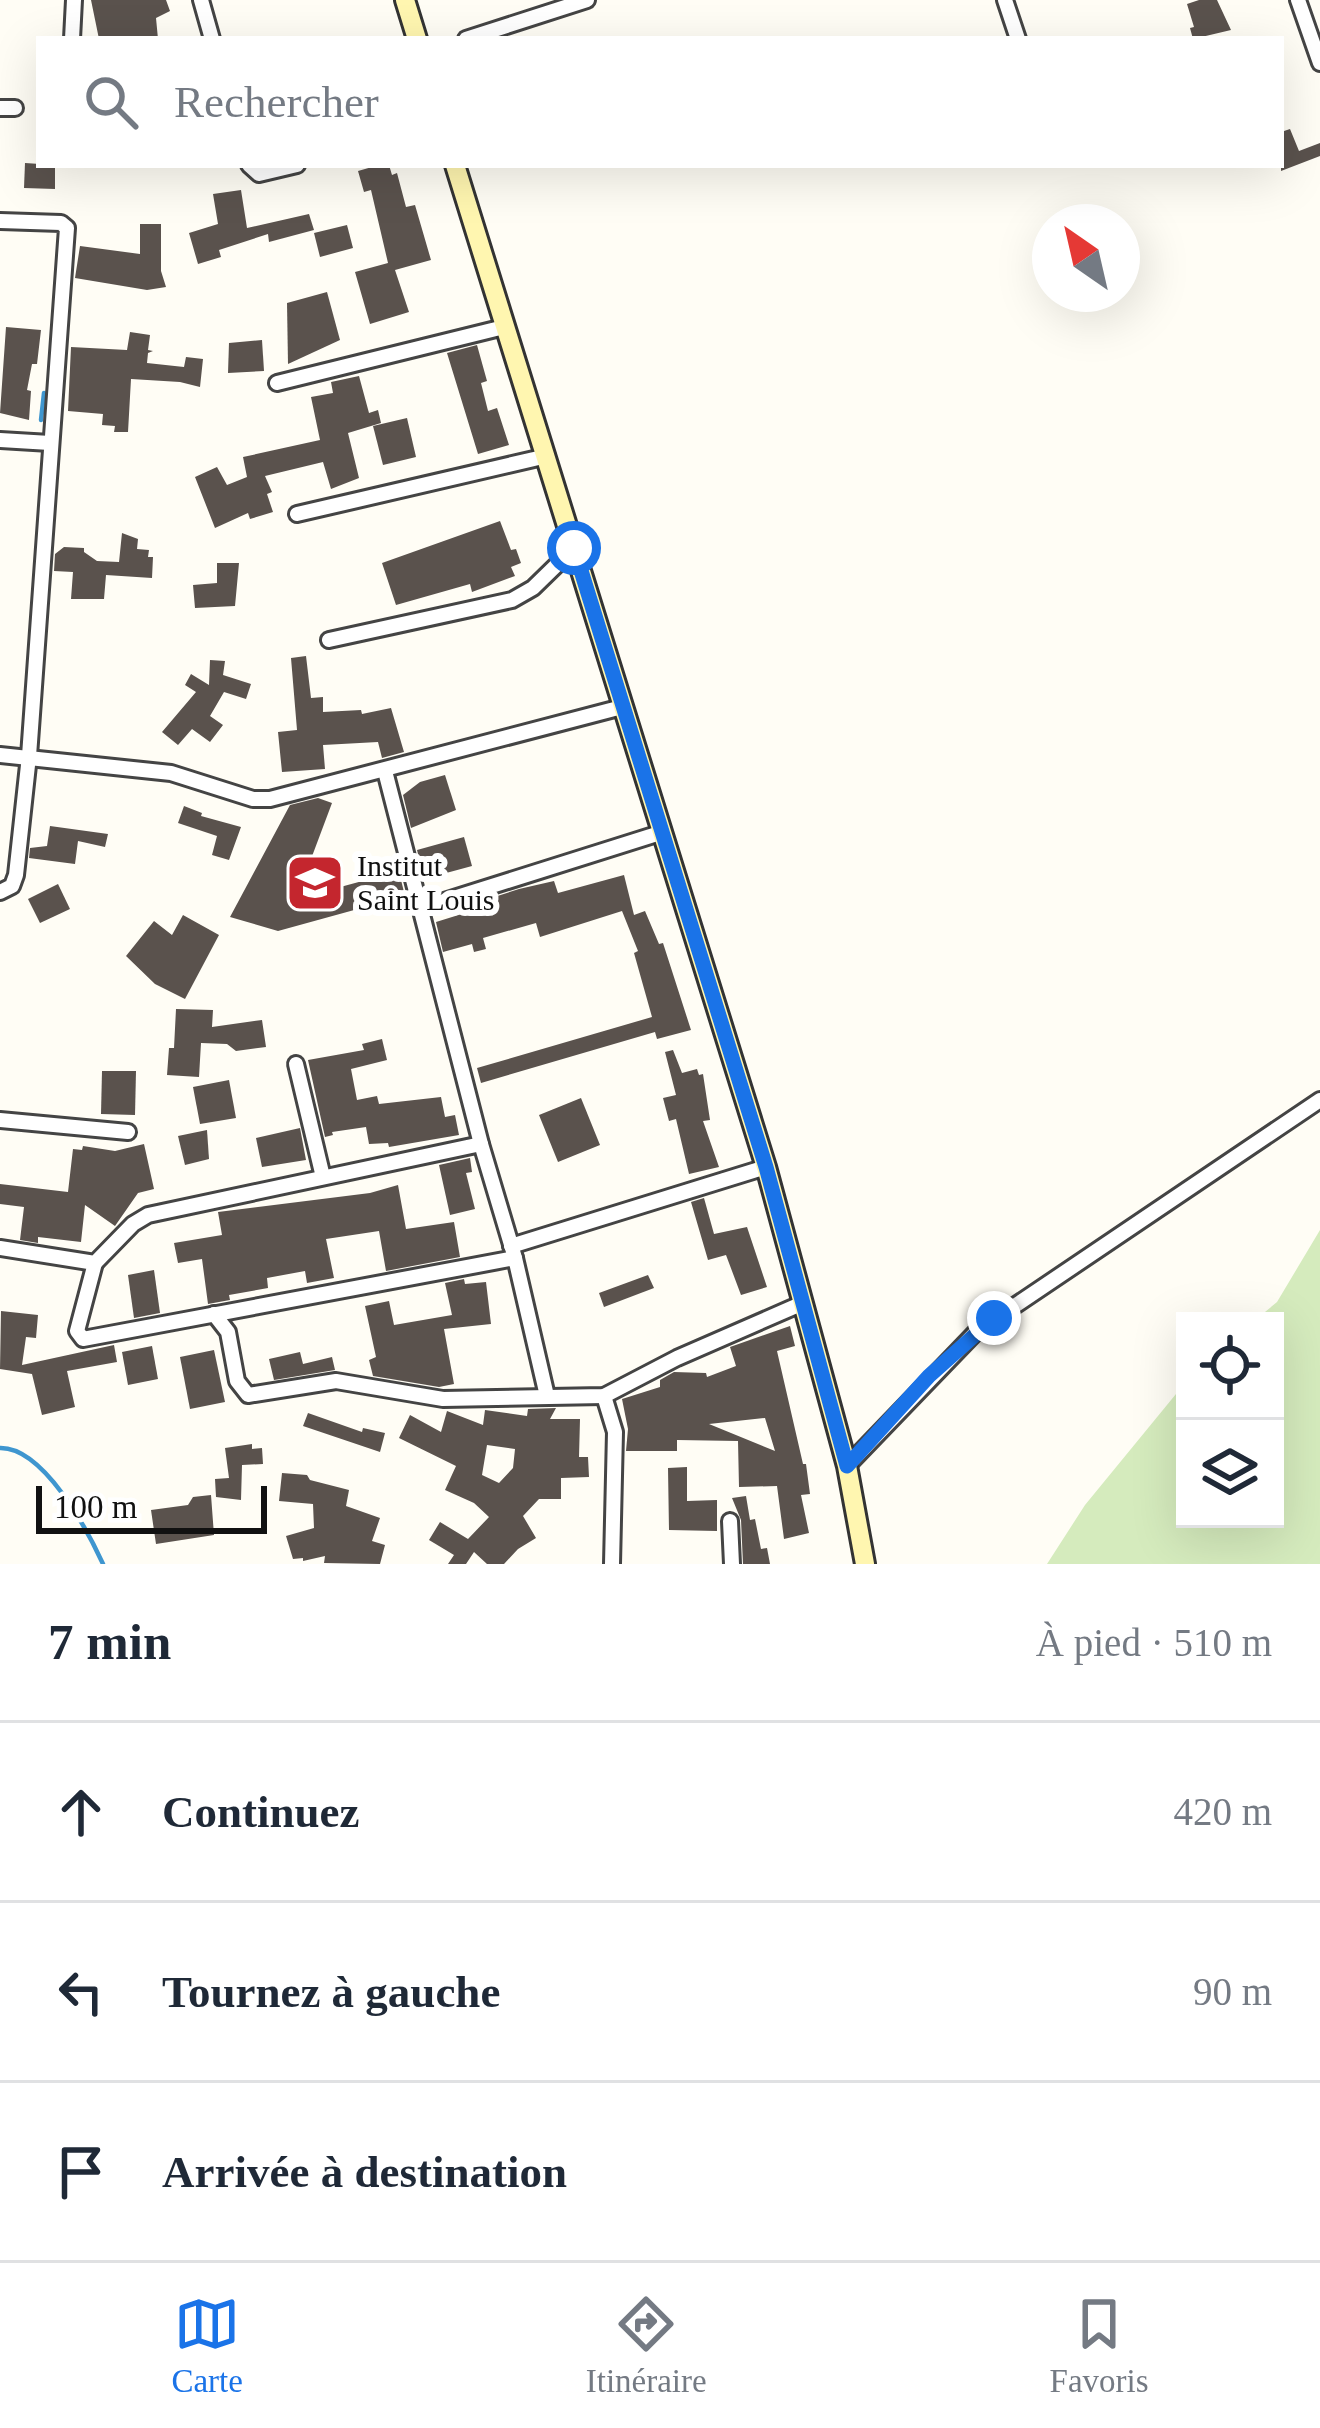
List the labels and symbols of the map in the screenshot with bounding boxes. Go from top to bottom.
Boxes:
north arrow [1032,204,1140,312]
route start [547,521,601,575]
place label: Institut Saint Louis [357,849,495,916]
school or university icon: Institut Saint Louis [284,852,346,914]
route end [967,1291,1021,1345]
scale bar [36,1480,267,1533]

